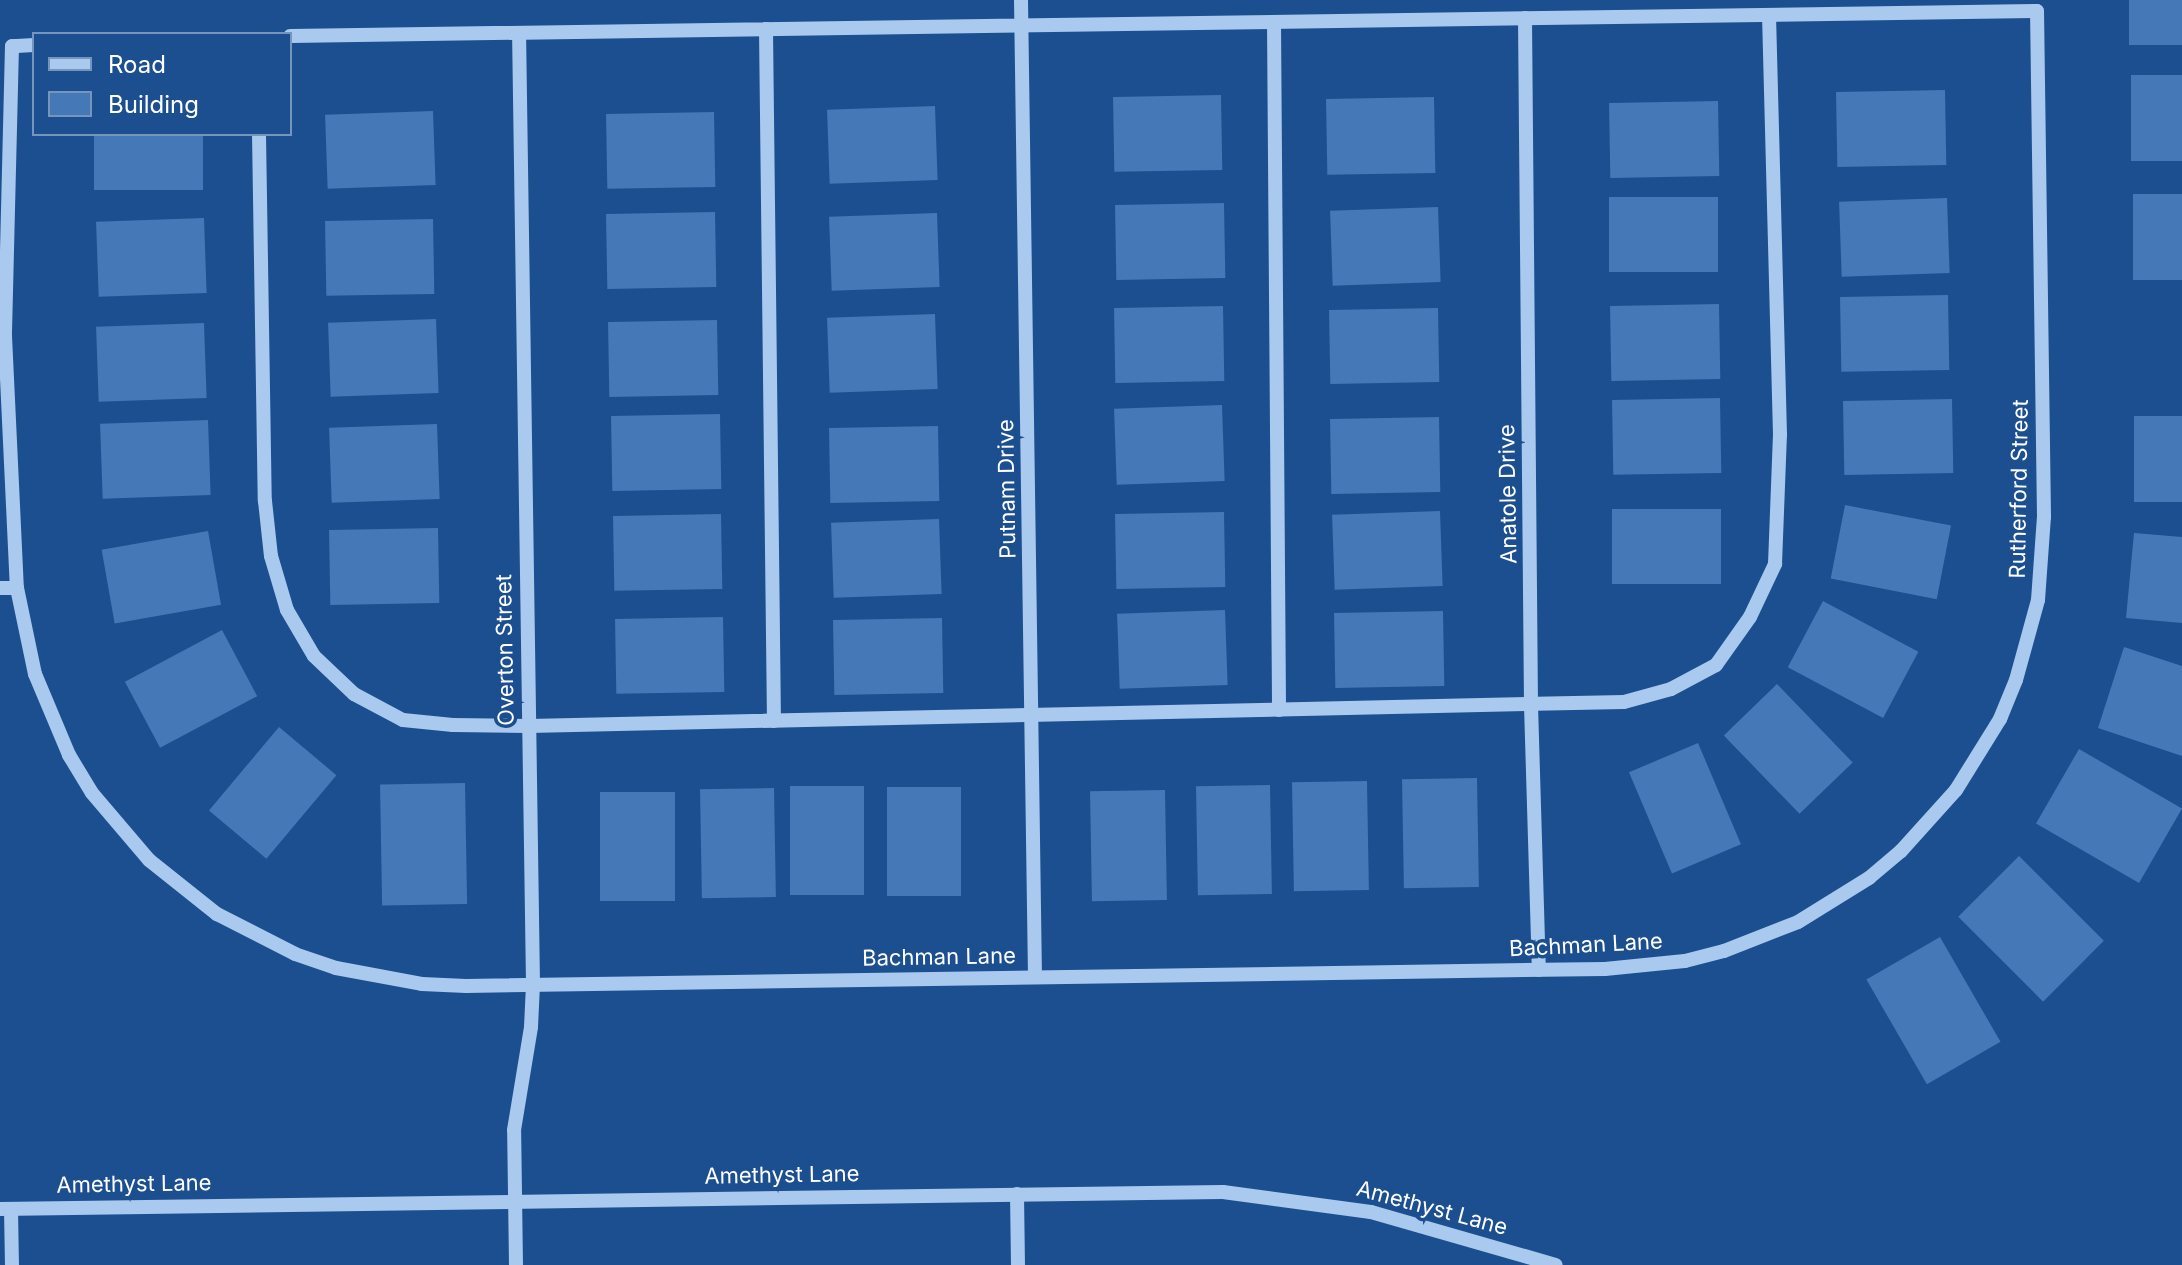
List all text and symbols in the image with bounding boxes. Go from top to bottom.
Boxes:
legend [32,32,292,136]
text: Road [108,50,166,79]
text: Building [108,90,199,119]
street label: Rutherford Street [2004,399,2034,579]
street label: Putnam Drive [993,419,1021,559]
street label: Anatole Drive [1494,424,1522,564]
street label: Overton Street [490,574,520,726]
street label: Bachman Lane [1509,928,1663,962]
street label: Bachman Lane [862,942,1016,972]
street label: Amethyst Lane [704,1160,860,1190]
street label: Amethyst Lane [56,1169,212,1199]
street label: Amethyst Lane [1354,1175,1510,1241]

